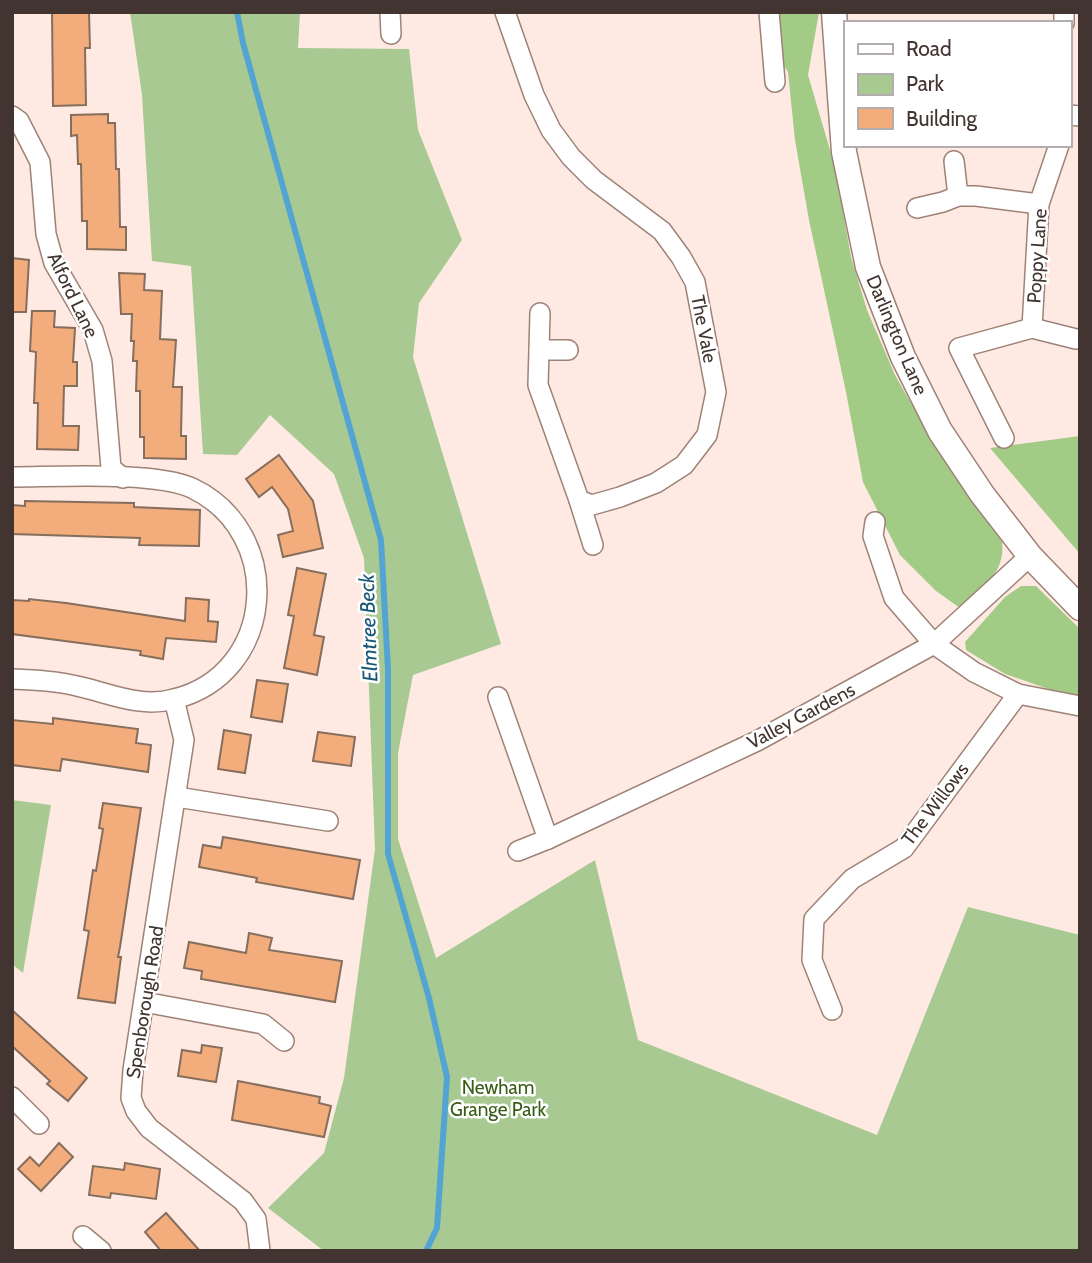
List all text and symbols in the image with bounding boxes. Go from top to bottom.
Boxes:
legend [844,21,1071,147]
text: Road [906,36,952,61]
text: Park [906,71,944,96]
text: Building [906,106,978,131]
street label: Poppy Lane [1022,208,1052,304]
street label: Alford Lane [42,249,104,342]
street label: Darlington Lane [861,272,933,399]
street label: The Vale [686,293,722,365]
water label: Elmtree Beck [354,573,382,682]
street label: Valley Gardens [743,678,859,754]
street label: The Willows [897,758,973,850]
street label: Spenborough Road [122,924,168,1080]
park label: Newham Grange Park [450,1076,546,1121]

